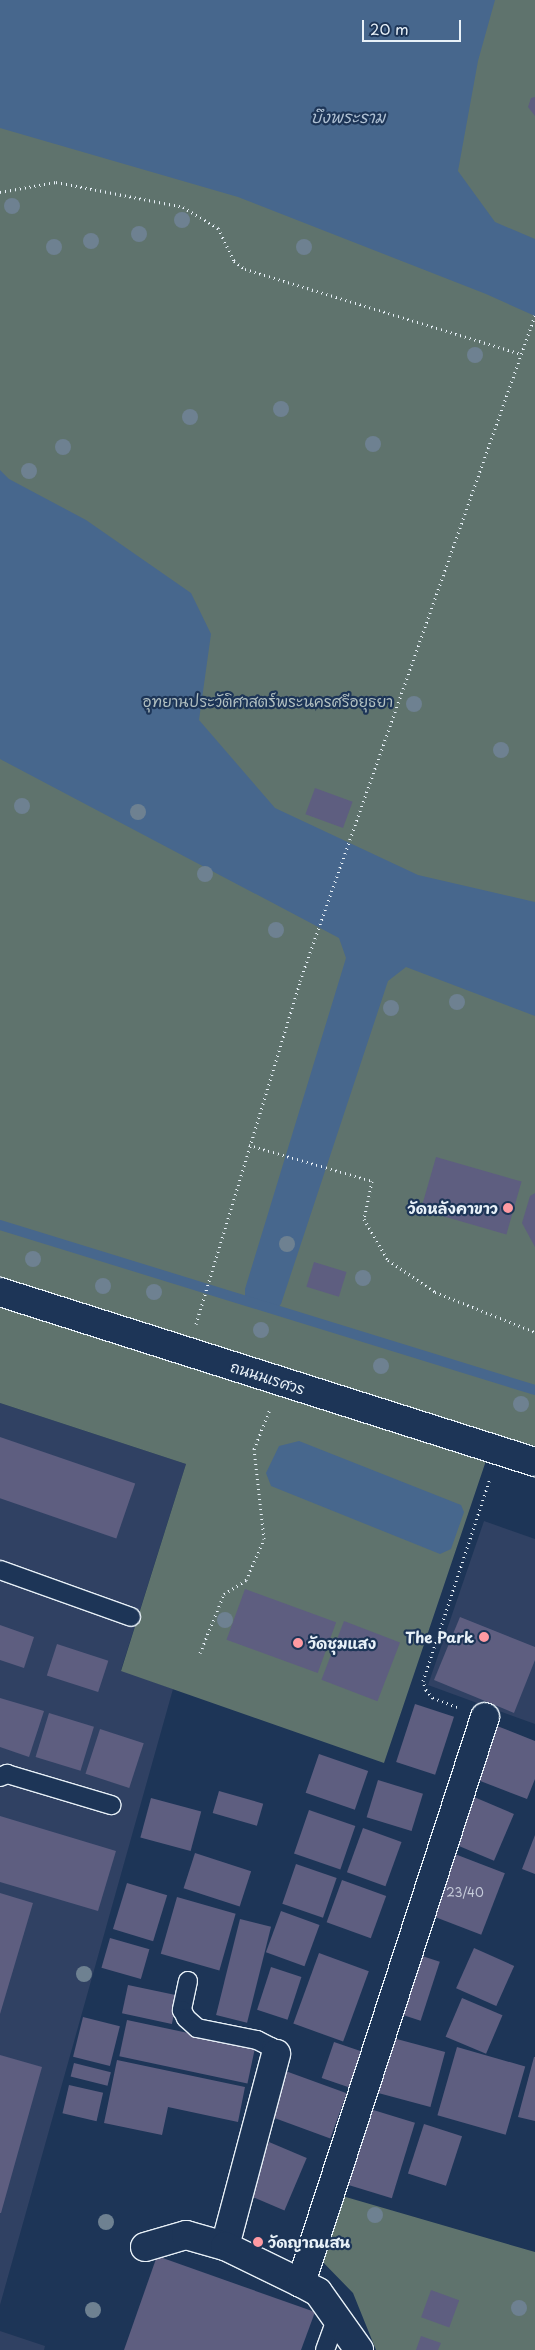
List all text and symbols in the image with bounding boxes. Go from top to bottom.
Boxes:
scale bar [365,10,464,42]
text: 20 m [370,17,409,40]
water label: บึงพระราม [311,106,385,126]
park label: อุทยานประวัติศาสตร์พระนครศรีอยุธยา [143,692,393,710]
place label: วัดหลังคาขาว [408,1199,498,1217]
marker: วัดหลังคาขาว [502,1202,514,1214]
street label: ถนนนเรศวร [229,1357,307,1397]
place label: The Park [405,1628,474,1646]
marker: The Park [478,1631,490,1643]
place label: วัดชุมแสง [308,1634,376,1652]
marker: วัดชุมแสง [292,1637,304,1649]
house number: 23/40 [446,1886,484,1900]
place label: วัดญาณเสน [268,2233,350,2251]
marker: วัดญาณเสน [252,2236,264,2248]

